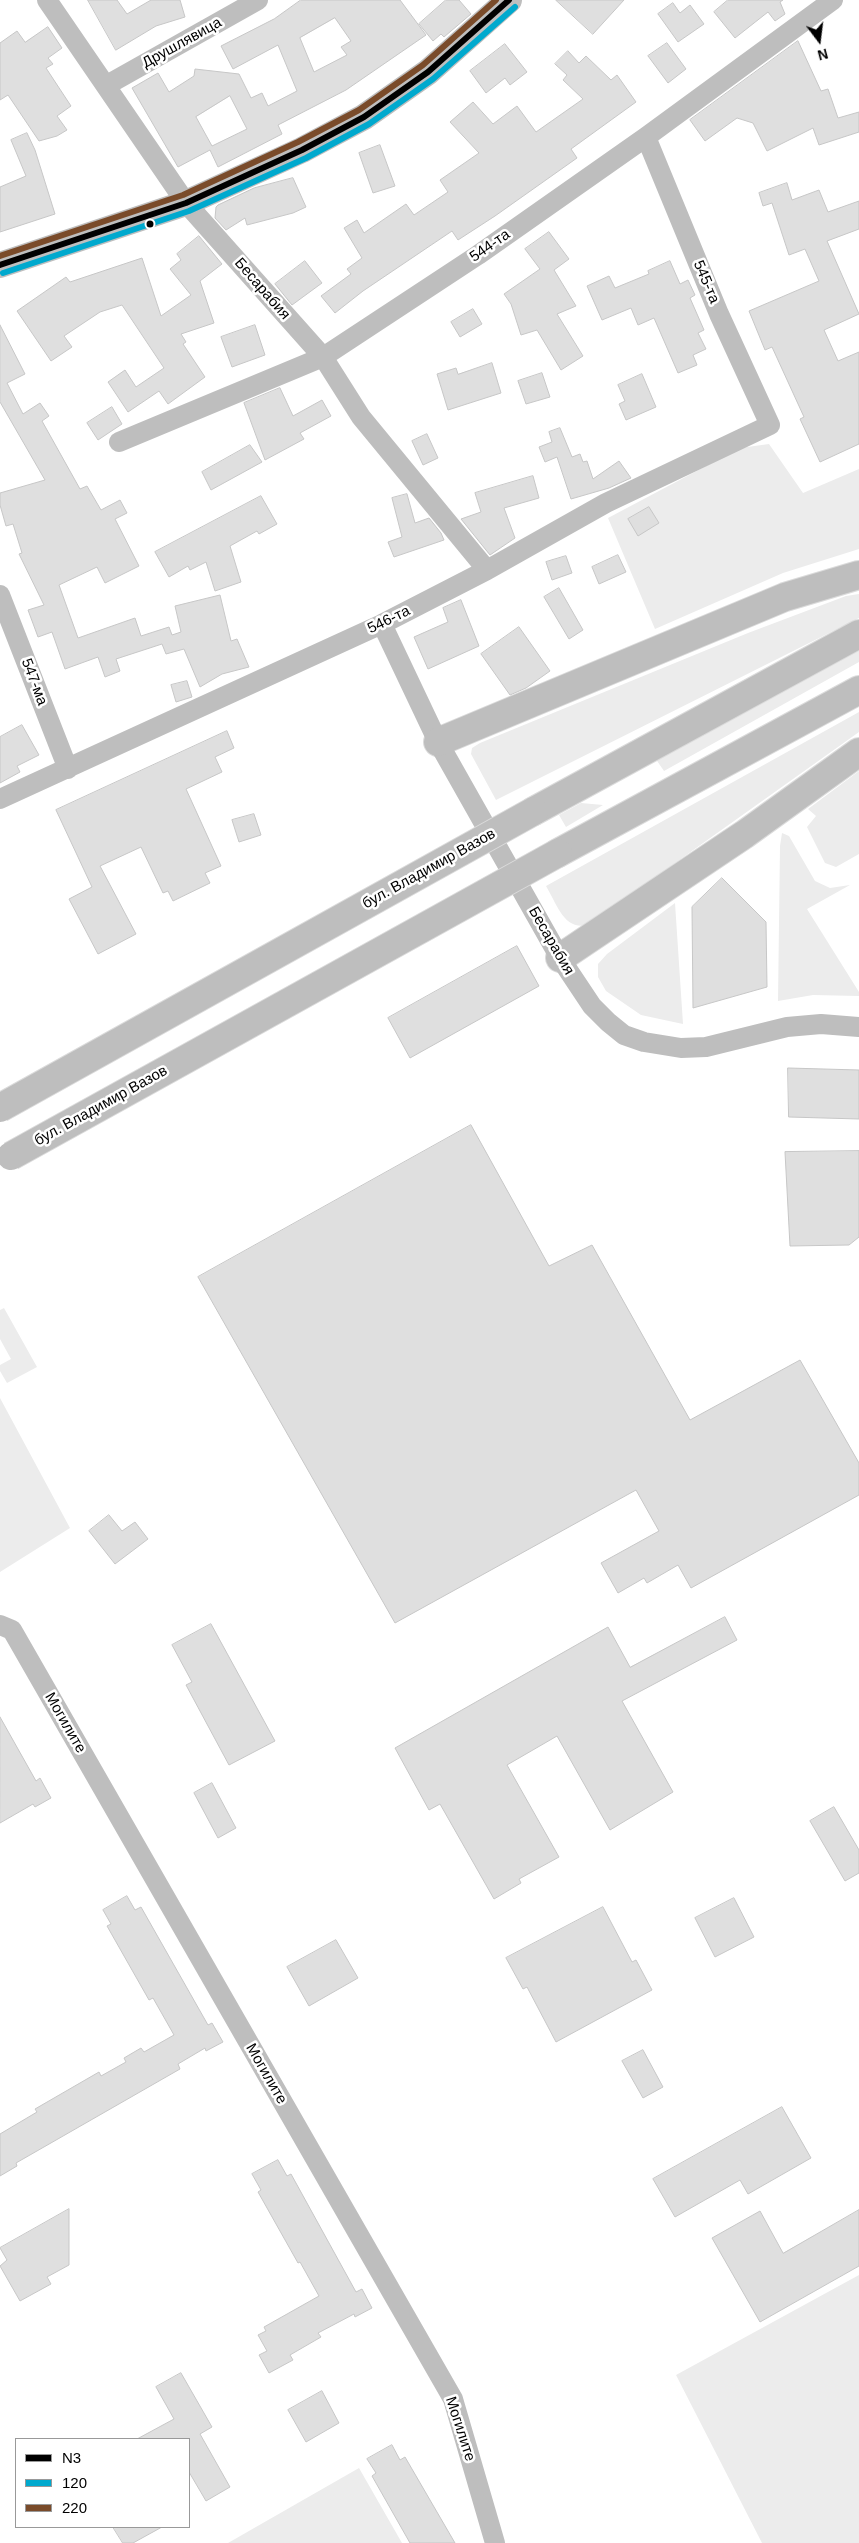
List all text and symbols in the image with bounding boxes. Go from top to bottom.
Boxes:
street label: Друшлявица [139,14,225,72]
north arrow [794,15,844,65]
text: N [816,45,830,64]
unlabelled marker [145,219,155,229]
street label: 544-та [466,226,514,266]
street label: Бесарабия [230,254,294,324]
street label: 545-та [689,258,723,306]
street label: 546-та [365,602,413,638]
street label: 547-ма [17,656,51,708]
street label: бул. Владимир Вазов [359,825,499,913]
street label: Бесарабия [524,904,578,978]
street label: бул. Владимир Вазов [31,1062,171,1150]
street label: Могилите [40,1689,90,1757]
street label: Могилите [241,2040,291,2108]
street label: Могилите [441,2394,479,2464]
legend [15,2438,190,2528]
text: N3 [62,2449,81,2466]
text: 120 [62,2474,87,2491]
text: 220 [62,2499,87,2516]

